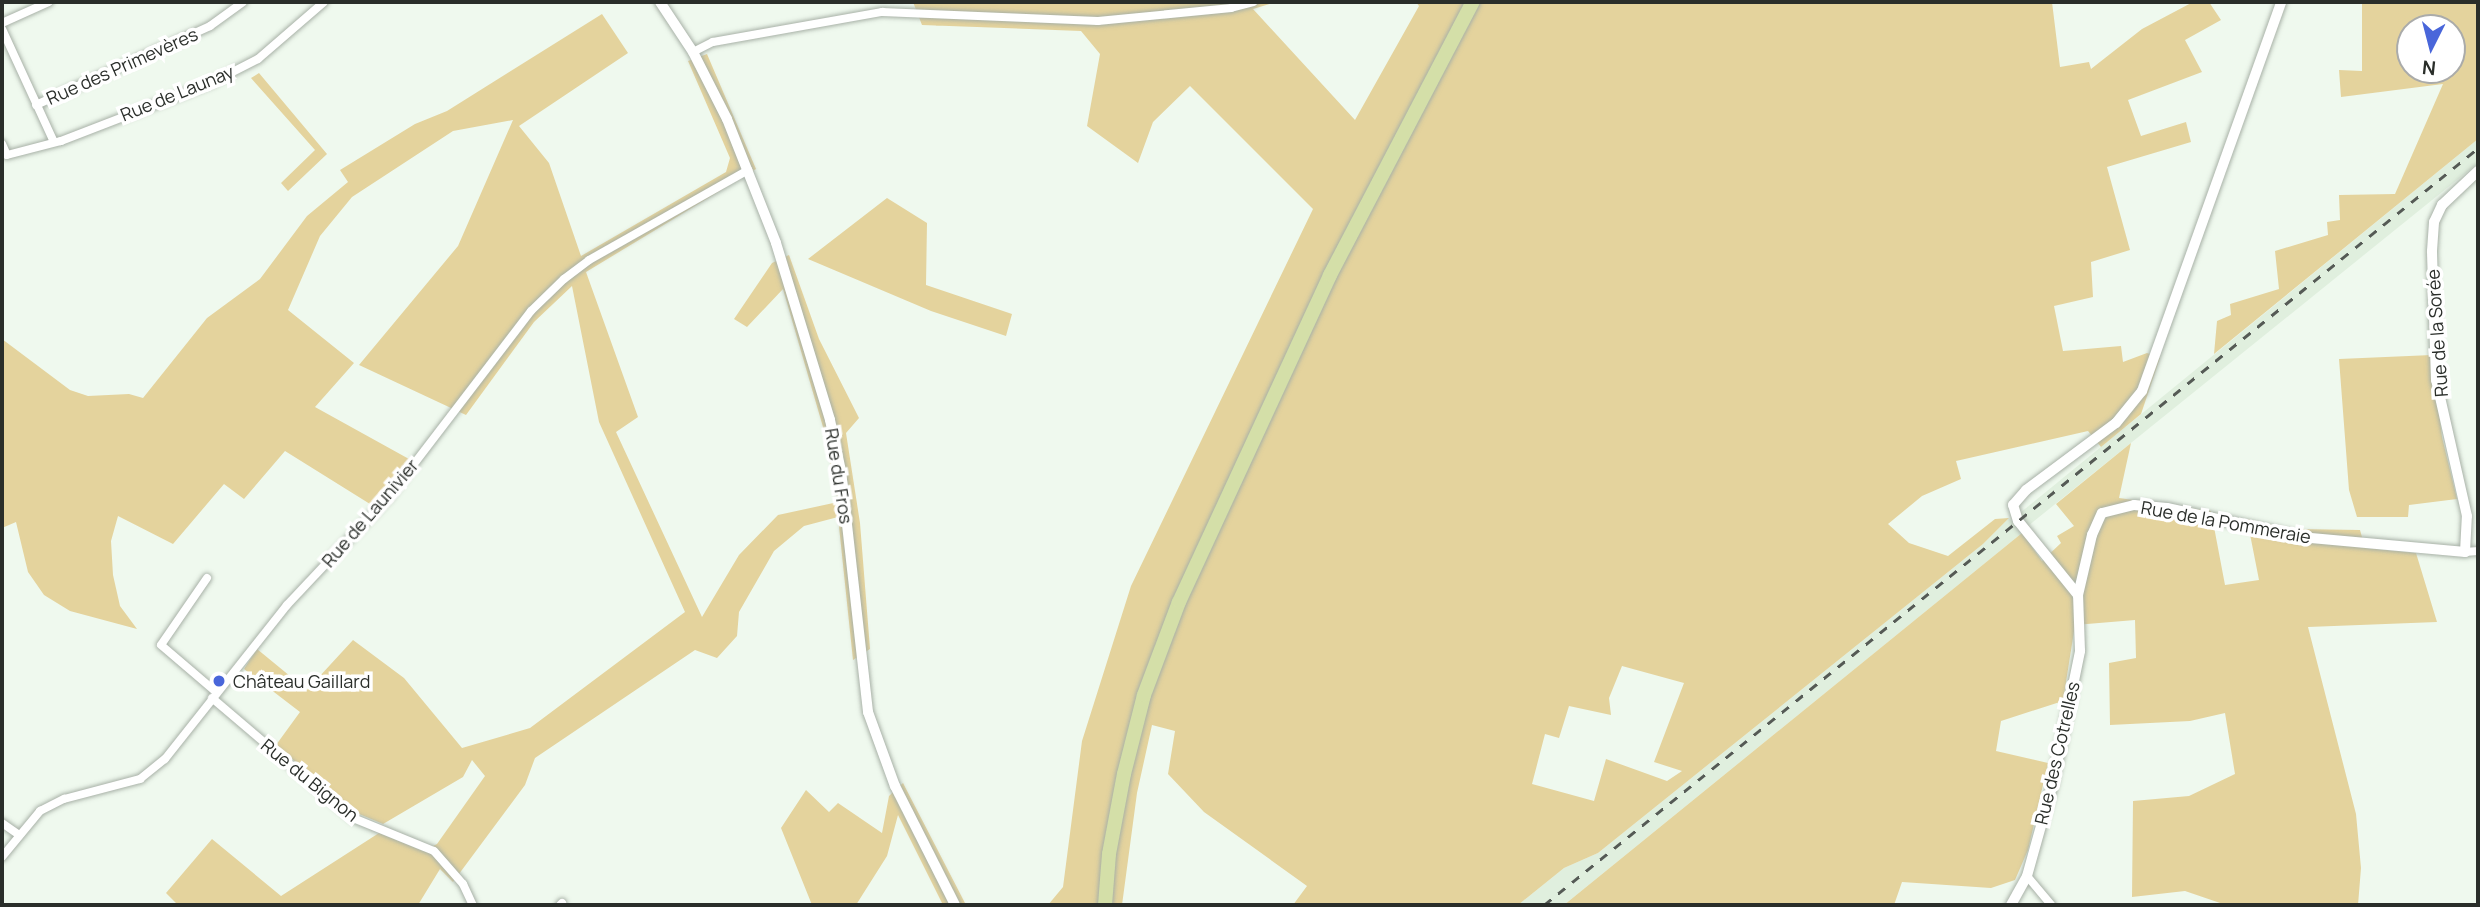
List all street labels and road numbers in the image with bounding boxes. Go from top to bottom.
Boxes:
street label: Rue des Primevères [43,23,201,109]
street label: Rue de Launay [117,60,237,126]
street label: Rue de la Sorée [2422,268,2452,398]
street label: Rue du Fros [821,427,857,525]
street label: Rue de Launivier [317,455,423,571]
street label: Rue de la Pommeraie [2139,496,2313,548]
street label: Rue des Cotrelles [2030,679,2084,827]
street label: Rue du Bignon [257,734,363,826]

